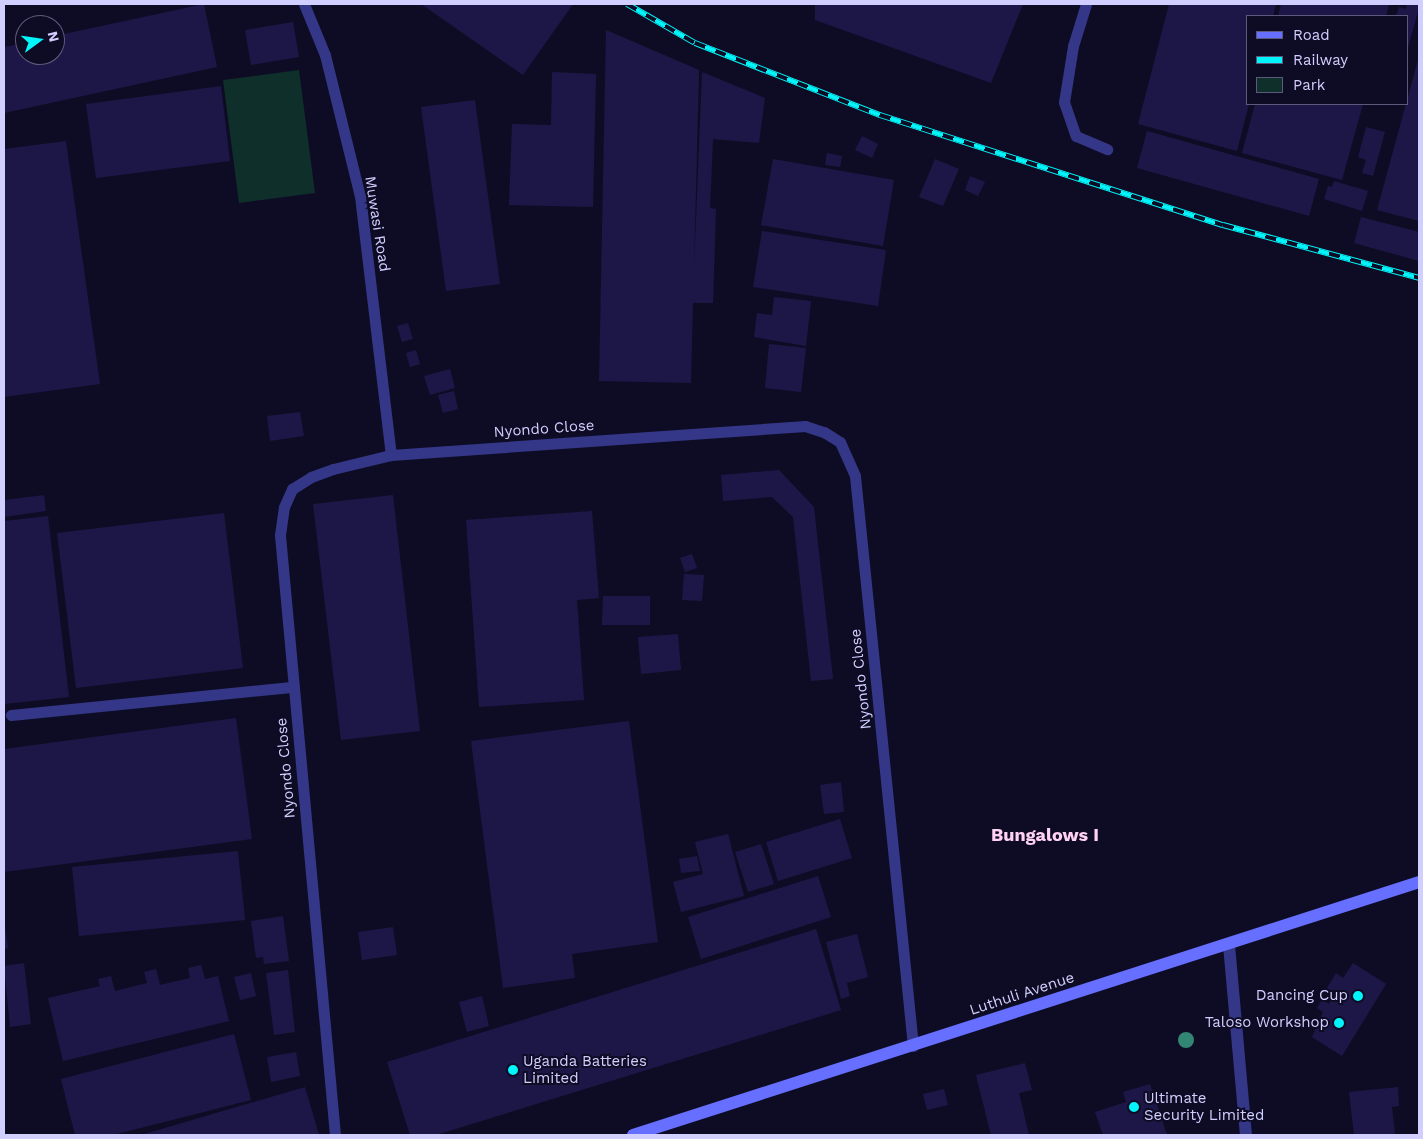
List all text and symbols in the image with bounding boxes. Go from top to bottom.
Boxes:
north arrow [15,15,65,65]
legend [1246,15,1408,105]
text: Road [1293,26,1330,44]
text: N [45,30,63,44]
text: Railway [1293,51,1348,69]
text: Park [1293,76,1325,94]
street label: Muwasi Road [361,175,393,273]
street label: Nyondo Close [493,416,595,442]
street label: Nyondo Close [847,628,875,730]
street label: Nyondo Close [273,717,299,819]
district label: Bungalows I [991,824,1099,846]
street label: Luthuli Avenue [967,969,1077,1019]
place label: Dancing Cup [1256,987,1348,1005]
marker: Dancing Cup [1352,990,1364,1002]
place label: Taloso Workshop [1204,1014,1329,1032]
marker: Taloso Workshop [1333,1017,1345,1029]
place label: Uganda Batteries Limited [523,1052,647,1087]
marker: Uganda Batteries Limited [507,1064,519,1076]
place label: Ultimate Security Limited [1144,1089,1265,1124]
marker: Ultimate Security Limited [1128,1101,1140,1113]

